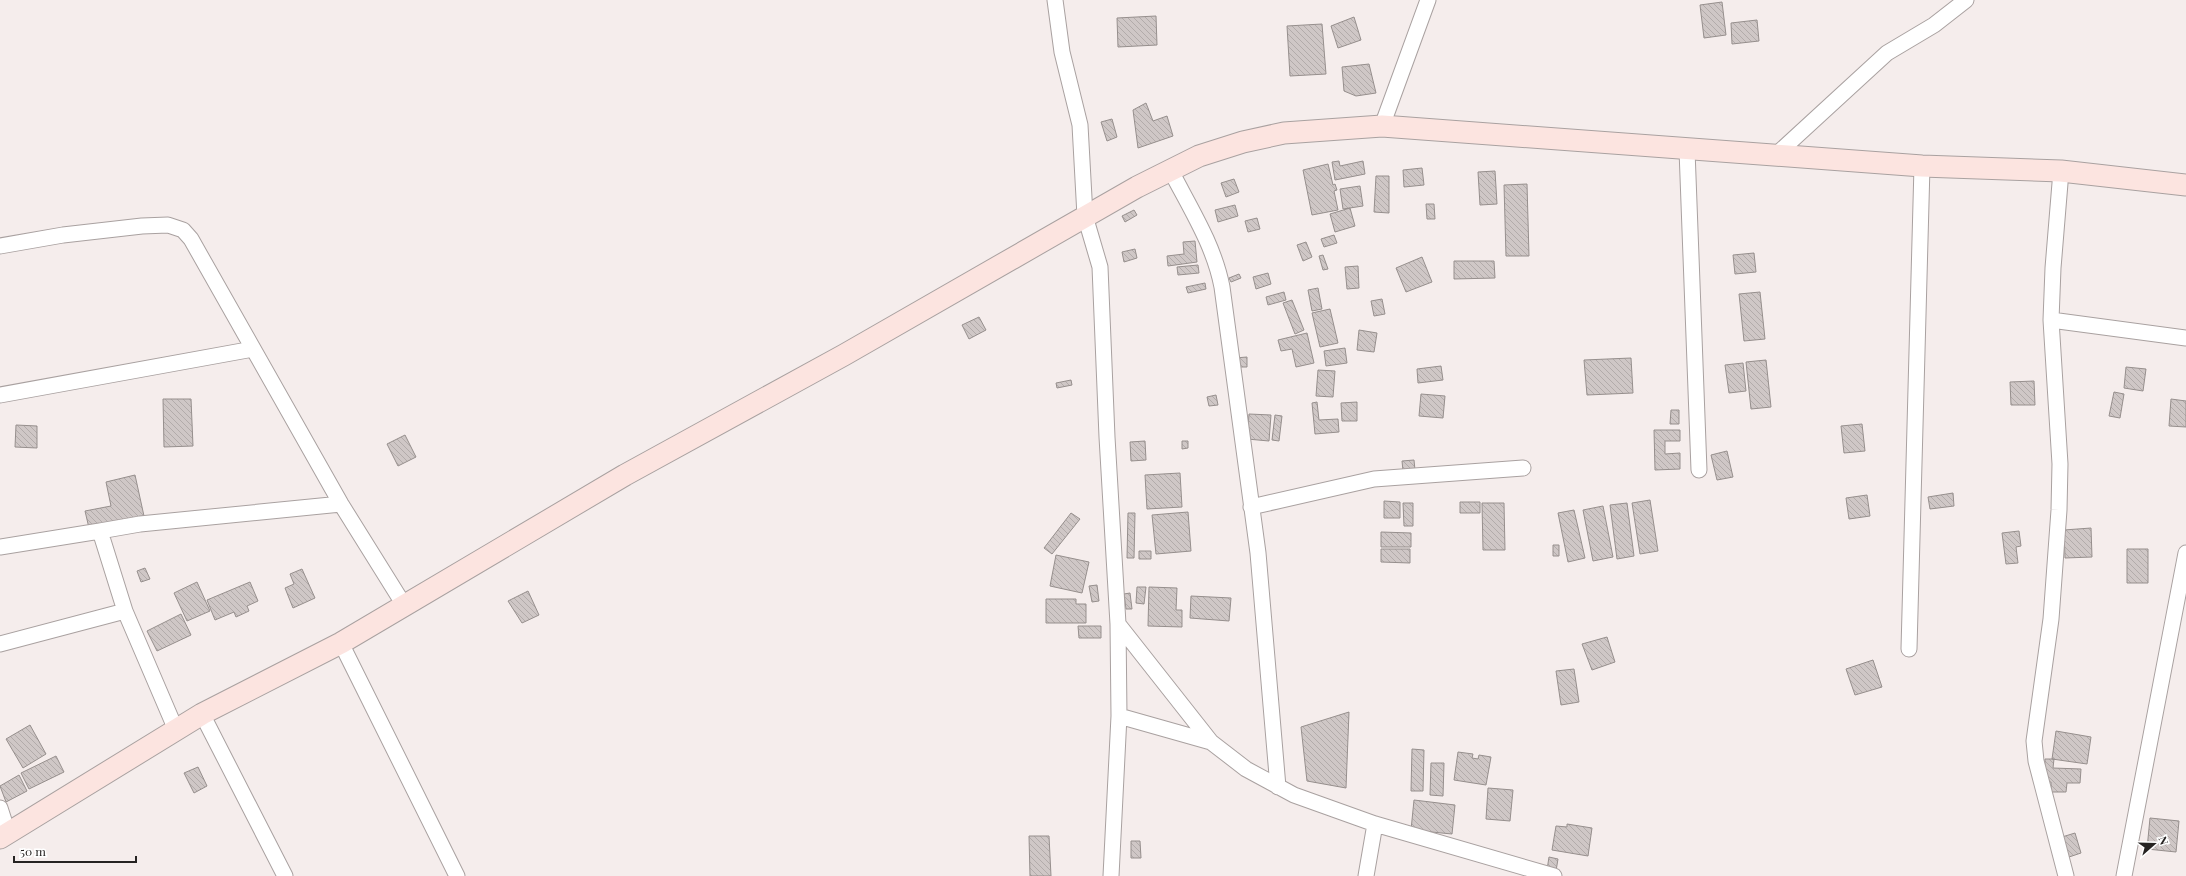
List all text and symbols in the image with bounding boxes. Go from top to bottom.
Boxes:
north arrow [2134,824,2174,864]
text: N [2155,834,2172,847]
scale bar [14,838,136,864]
text: 50 m [20,843,46,859]

